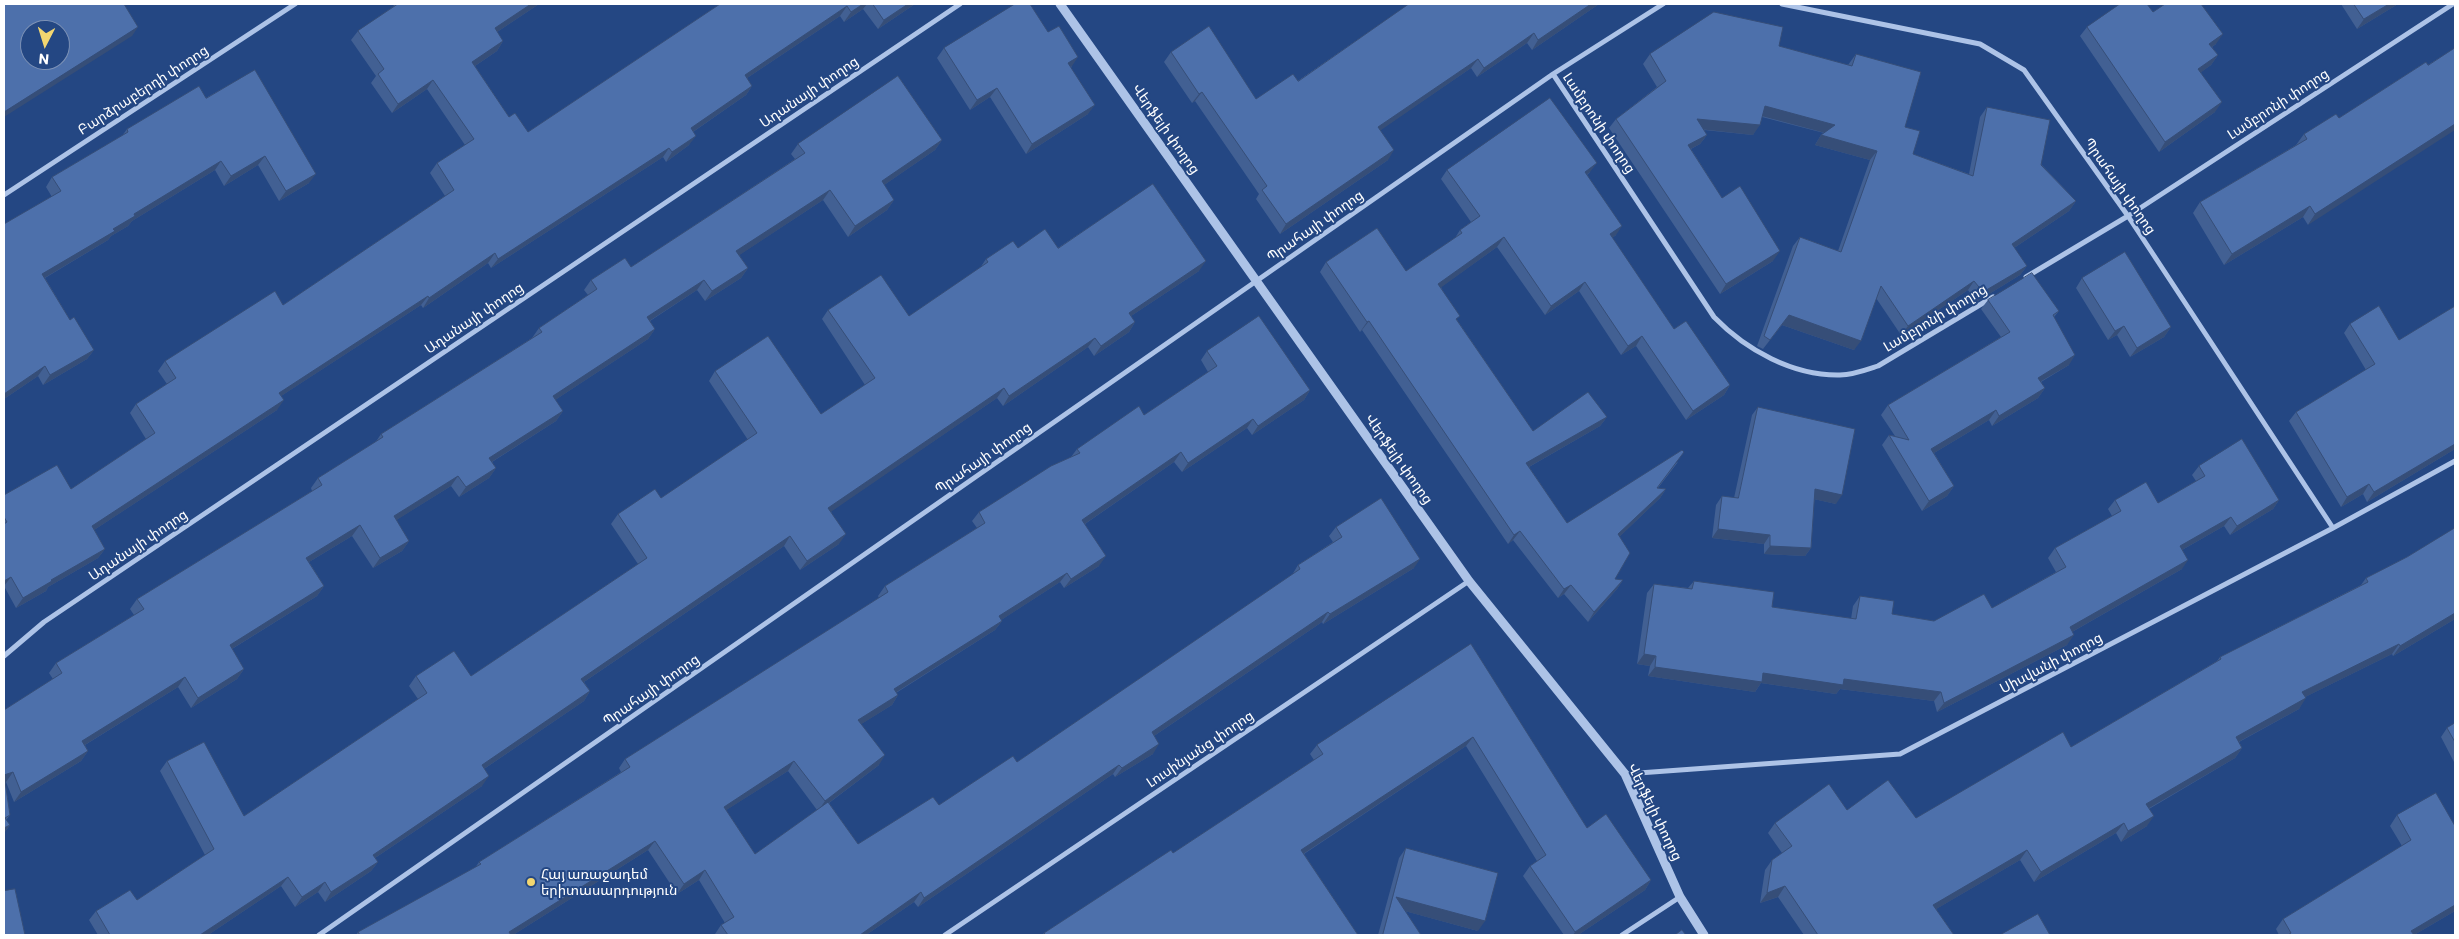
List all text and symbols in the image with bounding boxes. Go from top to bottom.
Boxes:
north arrow [20,20,70,70]
street label: Բարձրաբերդի փողոց [75,42,211,138]
text: N [38,51,50,68]
street label: Ադանայի փողոց [756,53,862,131]
street label: Լամբրոնի փողոց [2224,65,2332,143]
street label: Լամբրոնի փողոց [1559,69,1639,177]
street label: Վերֆելի փողոց [1129,81,1203,177]
street label: Պրահայի փողոց [2080,134,2160,238]
street label: Պրահայի փողոց [1263,186,1367,266]
street label: Ադանայի փողոց [421,279,527,357]
street label: Լամբրոնի փողոց [1880,280,1990,356]
street label: Վերֆելի փողոց [1362,411,1436,507]
street label: Պրահայի փողոց [931,418,1035,498]
street label: Ադանայի փողոց [85,506,191,584]
street label: Սիսվանի փողոց [1997,629,2105,697]
street label: Պրահայի փողոց [599,650,703,730]
street label: Լուսինյանց փողոց [1143,707,1257,791]
street label: Վերֆելի փողոց [1624,761,1686,863]
place label: Հայ առաջադեմ երիտասարդություն [541,866,677,899]
marker: Հայ առաջադեմ երիտասարդություն [525,876,537,888]

